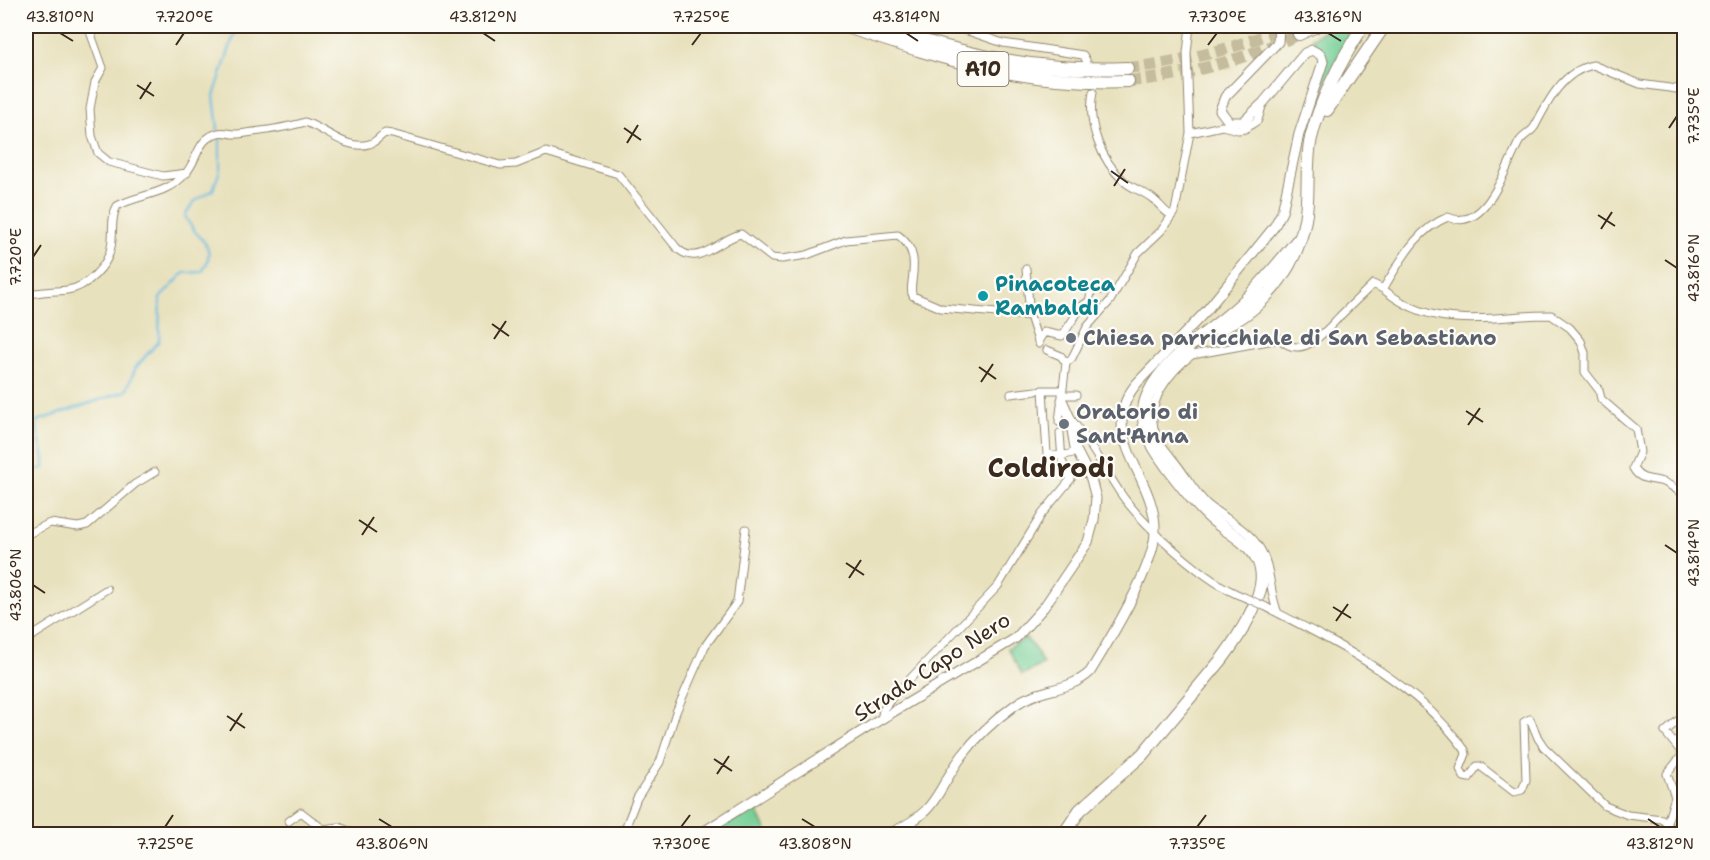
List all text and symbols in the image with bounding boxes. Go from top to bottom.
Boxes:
text: 43.810°N [26,7,94,27]
text: 7.720°E [155,7,213,27]
text: 43.812°N [449,7,517,27]
text: 7.725°E [672,7,730,27]
text: 43.814°N [872,7,940,27]
text: 7.730°E [1188,7,1246,27]
text: 43.816°N [1294,7,1362,27]
road number: A10 [958,52,1008,86]
text: 7.735°E [1684,87,1704,145]
text: 7.720°E [6,228,26,286]
text: 43.816°N [1684,234,1704,302]
place label: Pinacoteca Rambaldi [995,270,1116,322]
marker: Pinacoteca Rambaldi [976,289,990,303]
place label: Chiesa parricchiale di San Sebastiano [1083,324,1497,352]
marker: Chiesa parricchiale di San Sebastiano [1064,331,1078,345]
place label: Oratorio di Sant'Anna [1076,398,1198,450]
marker: Oratorio di Sant'Anna [1057,417,1071,431]
district label: Coldirodi [988,449,1114,486]
text: 43.814°N [1684,519,1704,587]
text: 43.806°N [6,548,26,622]
street label: Strada Capo Nero [848,606,1016,728]
text: 7.725°E [136,834,194,854]
text: 43.806°N [355,834,429,854]
text: 7.730°E [652,834,710,854]
text: 43.808°N [778,834,852,854]
text: 7.735°E [1168,834,1226,854]
text: 43.812°N [1626,834,1694,854]

